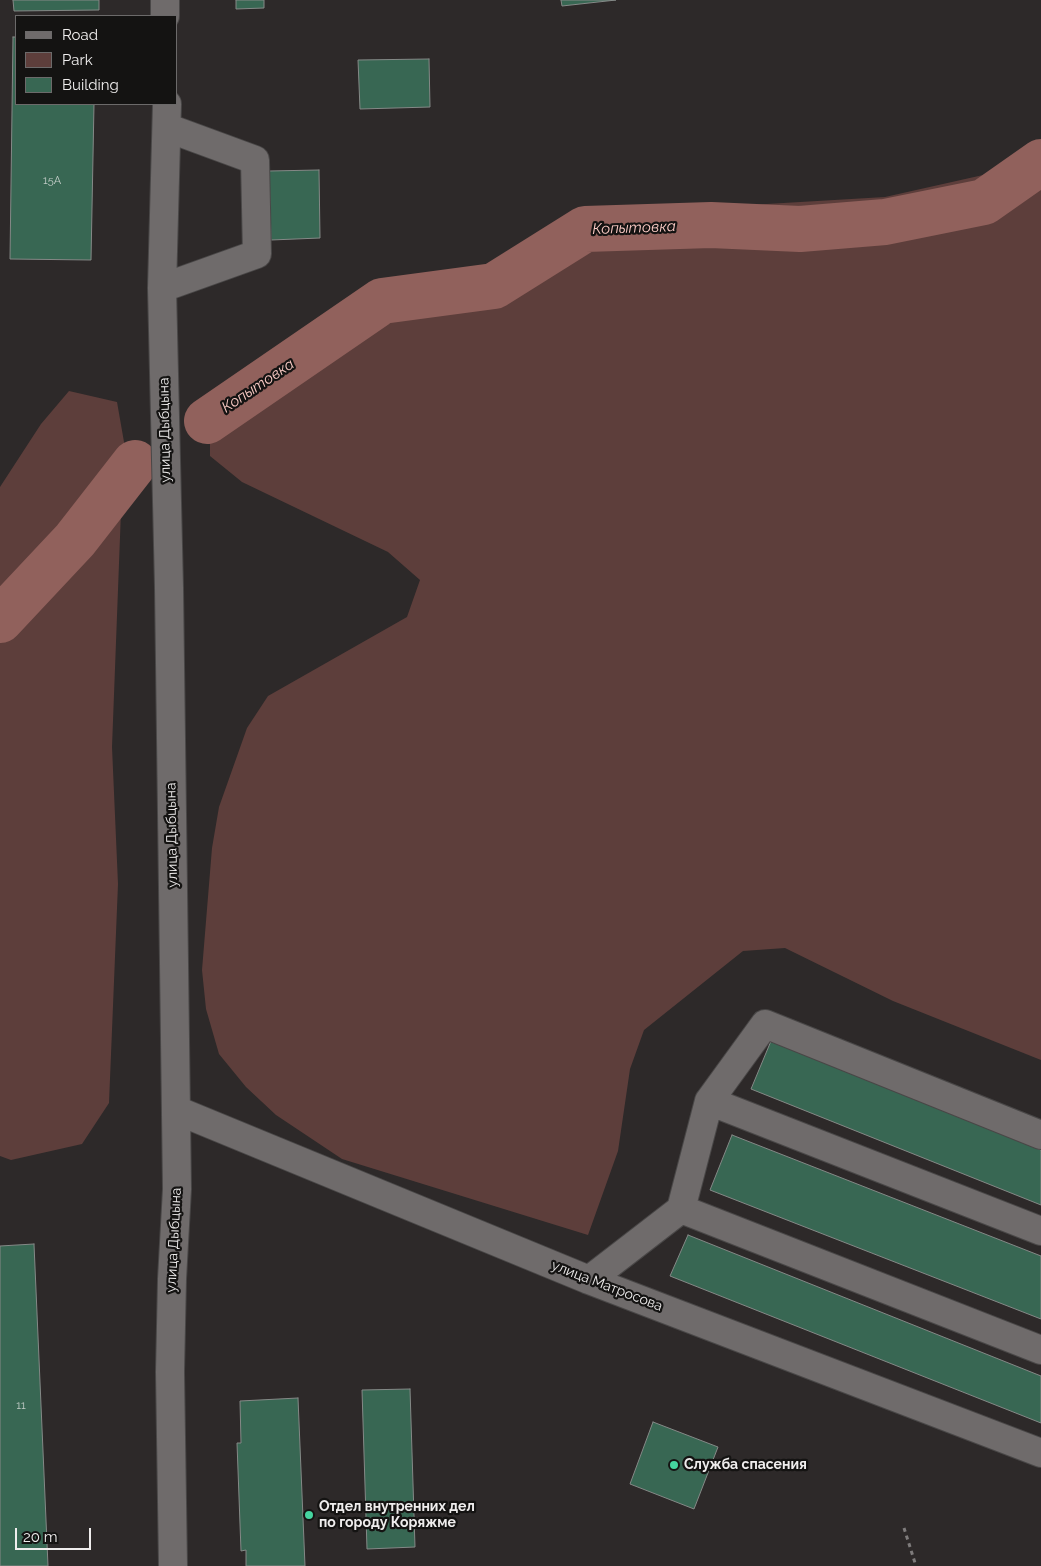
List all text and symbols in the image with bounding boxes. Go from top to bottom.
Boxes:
legend [15,15,178,105]
text: Road [62,26,98,44]
text: Park [62,51,93,69]
text: Building [62,76,119,94]
house number: 15А [43,174,61,188]
water label: Копытовка [592,218,676,238]
water label: Копытовка [218,355,298,417]
street label: улица Дыбцына [156,377,174,483]
street label: улица Дыбцына [163,782,181,888]
street label: улица Дыбцына [163,1187,185,1293]
street label: улица Матросова [549,1257,665,1315]
house number: 11 [16,1399,26,1413]
place label: Служба спасения [684,1457,807,1473]
marker: Служба спасения [668,1459,680,1471]
place label: Отдел внутренних дел по городу Коряжме [319,1499,475,1531]
marker: Отдел внутренних дел по городу Коряжме [303,1509,315,1521]
scale bar [18,1518,94,1550]
text: 20 m [23,1528,58,1546]

